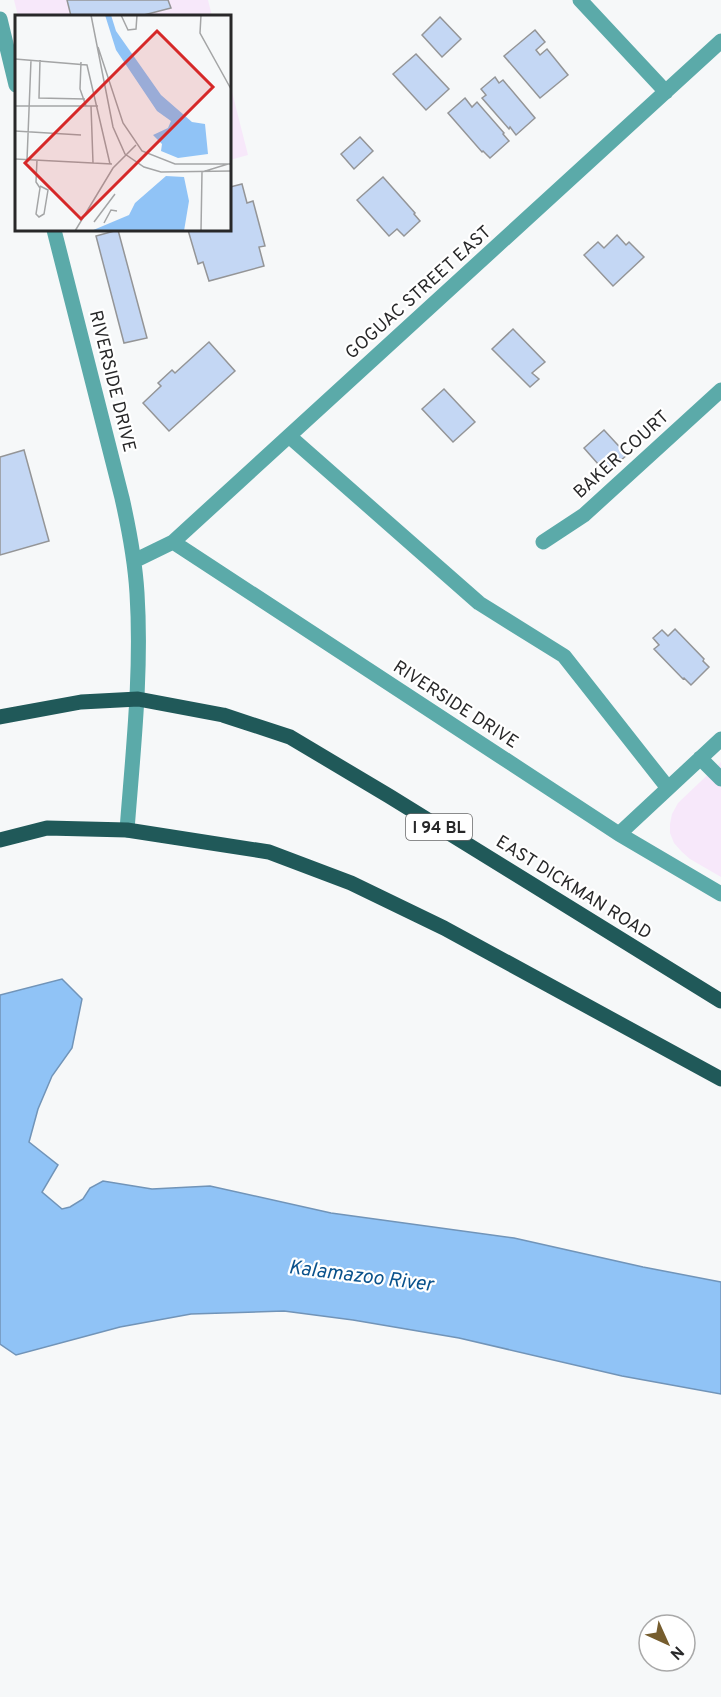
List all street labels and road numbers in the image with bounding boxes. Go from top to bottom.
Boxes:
street label: GOGUAC STREET EAST [341,221,497,365]
street label: RIVERSIDE DRIVE [83,308,140,455]
street label: BAKER COURT [569,406,675,504]
street label: RIVERSIDE DRIVE [388,656,522,754]
road number: I 94 BL [406,814,472,840]
street label: EAST DICKMAN ROAD [491,831,655,946]

